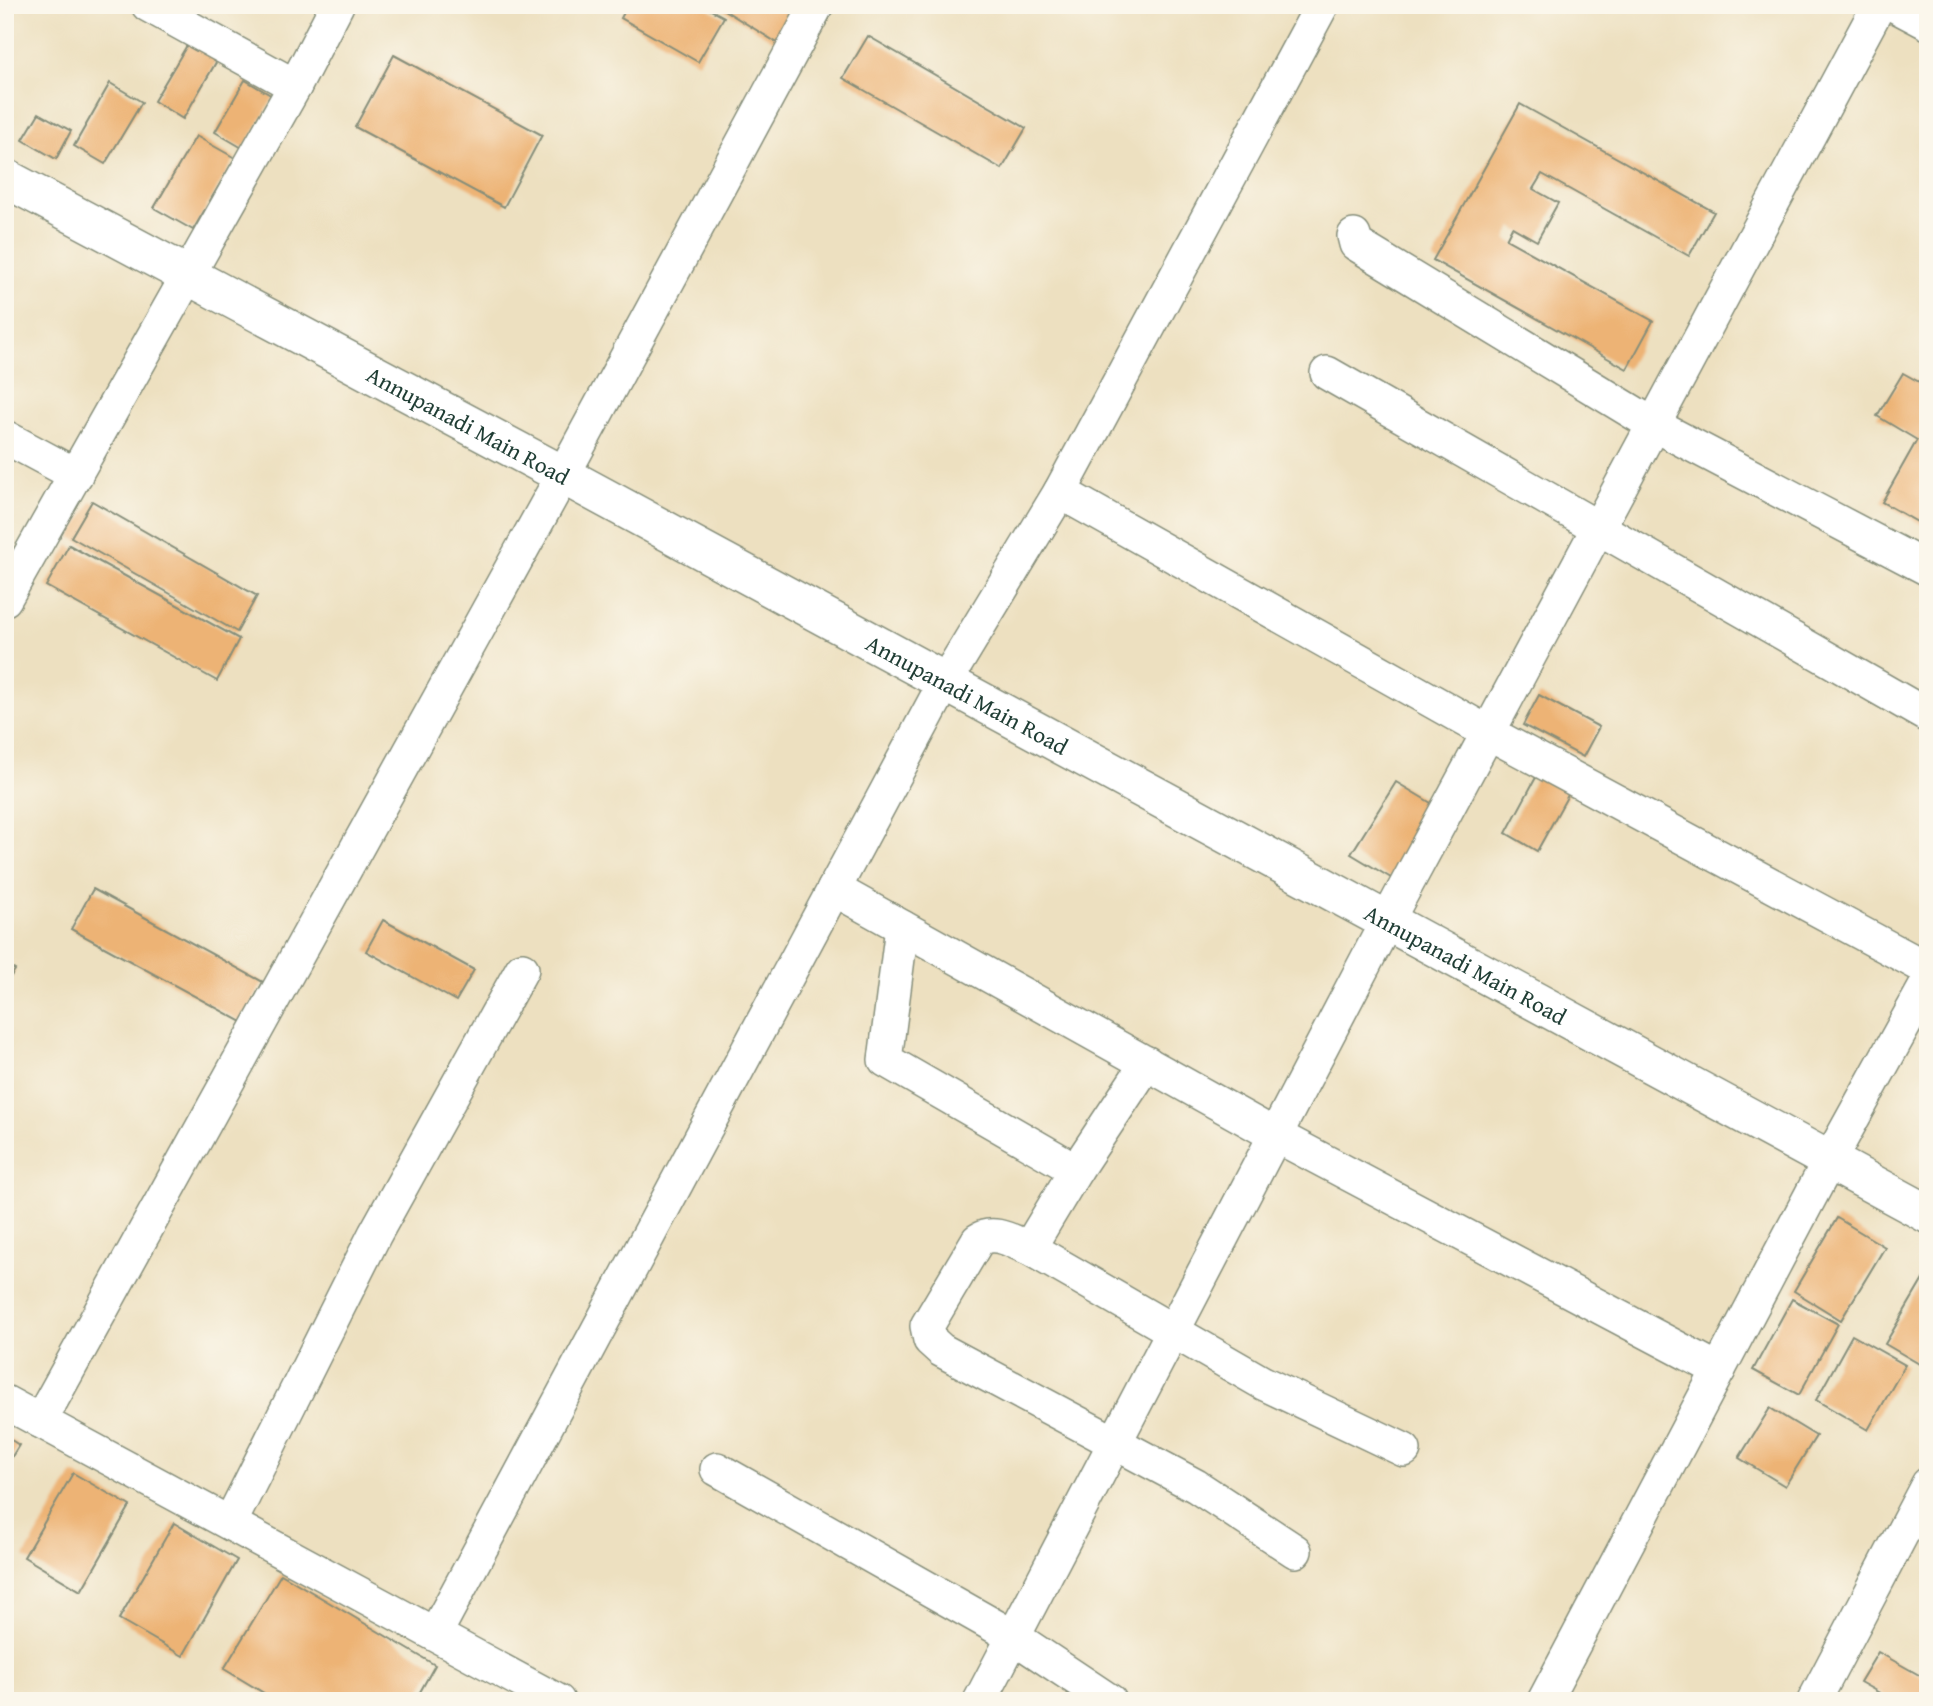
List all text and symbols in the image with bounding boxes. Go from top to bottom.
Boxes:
street label: Annupanadi Main Road [361,357,576,493]
street label: Annupanadi Main Road [860,626,1075,762]
street label: Annupanadi Main Road [1359,896,1574,1032]

